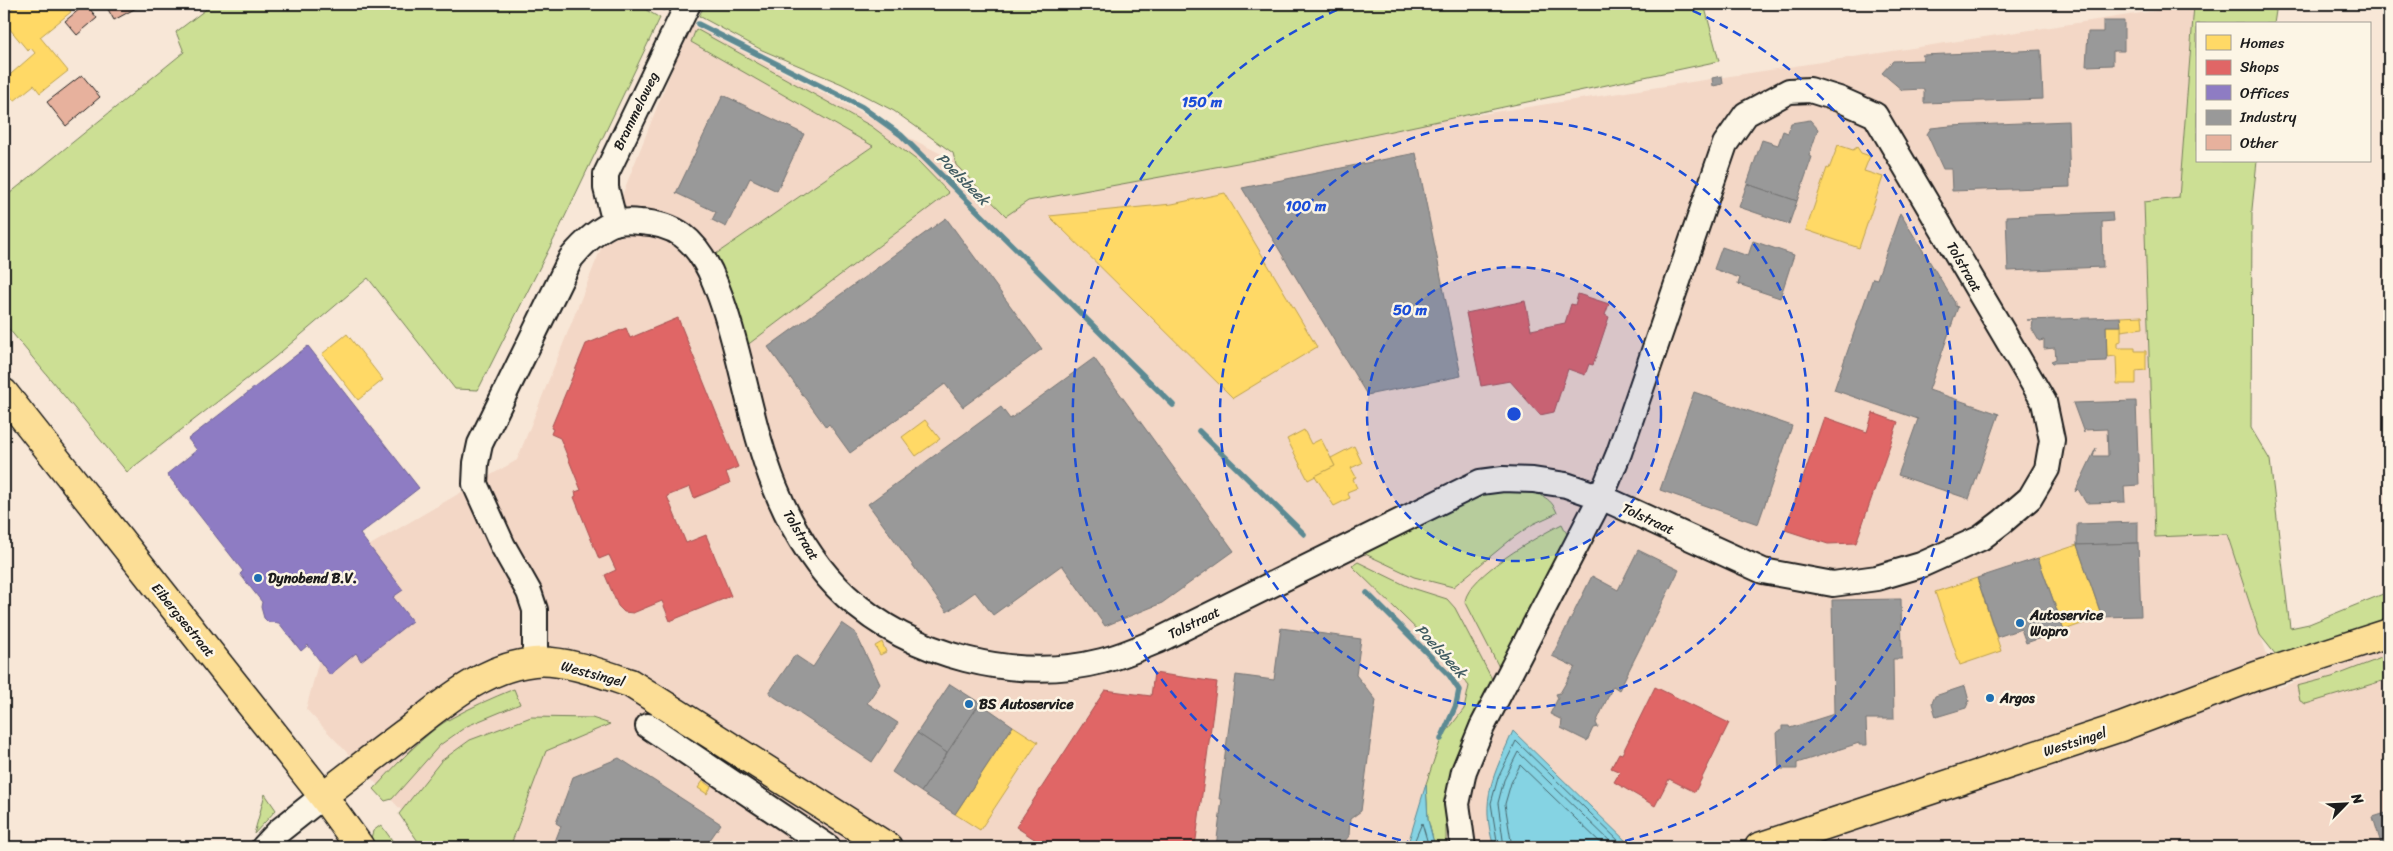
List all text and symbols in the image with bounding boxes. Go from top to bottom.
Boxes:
legend [2196,22,2370,162]
text: Homes [2240,30,2284,56]
text: Shops [2240,54,2280,80]
street label: Brammeloweg [606,67,666,155]
text: Offices [2240,80,2289,106]
text: 150 m [1182,89,1223,115]
text: Industry [2239,104,2297,130]
text: Other [2240,130,2279,156]
water label: Poelsbeek [930,146,997,213]
text: 100 m [1286,193,1327,219]
street label: Tolstraat [1939,237,1989,297]
text: 50 m [1393,297,1428,323]
centre of rings [1505,405,1523,423]
street label: Tolstraat [1618,496,1678,542]
street label: Tolstraat [776,505,826,565]
place label: Dynobend B.V. [268,566,357,591]
marker: Dynobend B.V. [252,572,264,584]
street label: Eibergsestraat [145,577,221,663]
street label: Tolstraat [1164,600,1224,646]
place label: Autoservice Wopro [2029,603,2104,644]
marker: Autoservice Wopro [2014,617,2026,629]
water label: Poelsbeek [1409,618,1475,686]
street label: Westsingel [558,653,629,695]
place label: Argos [1999,686,2035,711]
place label: BS Autoservice [979,692,1074,717]
marker: Argos [1984,692,1996,704]
marker: BS Autoservice [963,698,975,710]
street label: Westsingel [2040,720,2111,764]
north arrow [2320,778,2370,828]
text: N [2344,788,2371,809]

